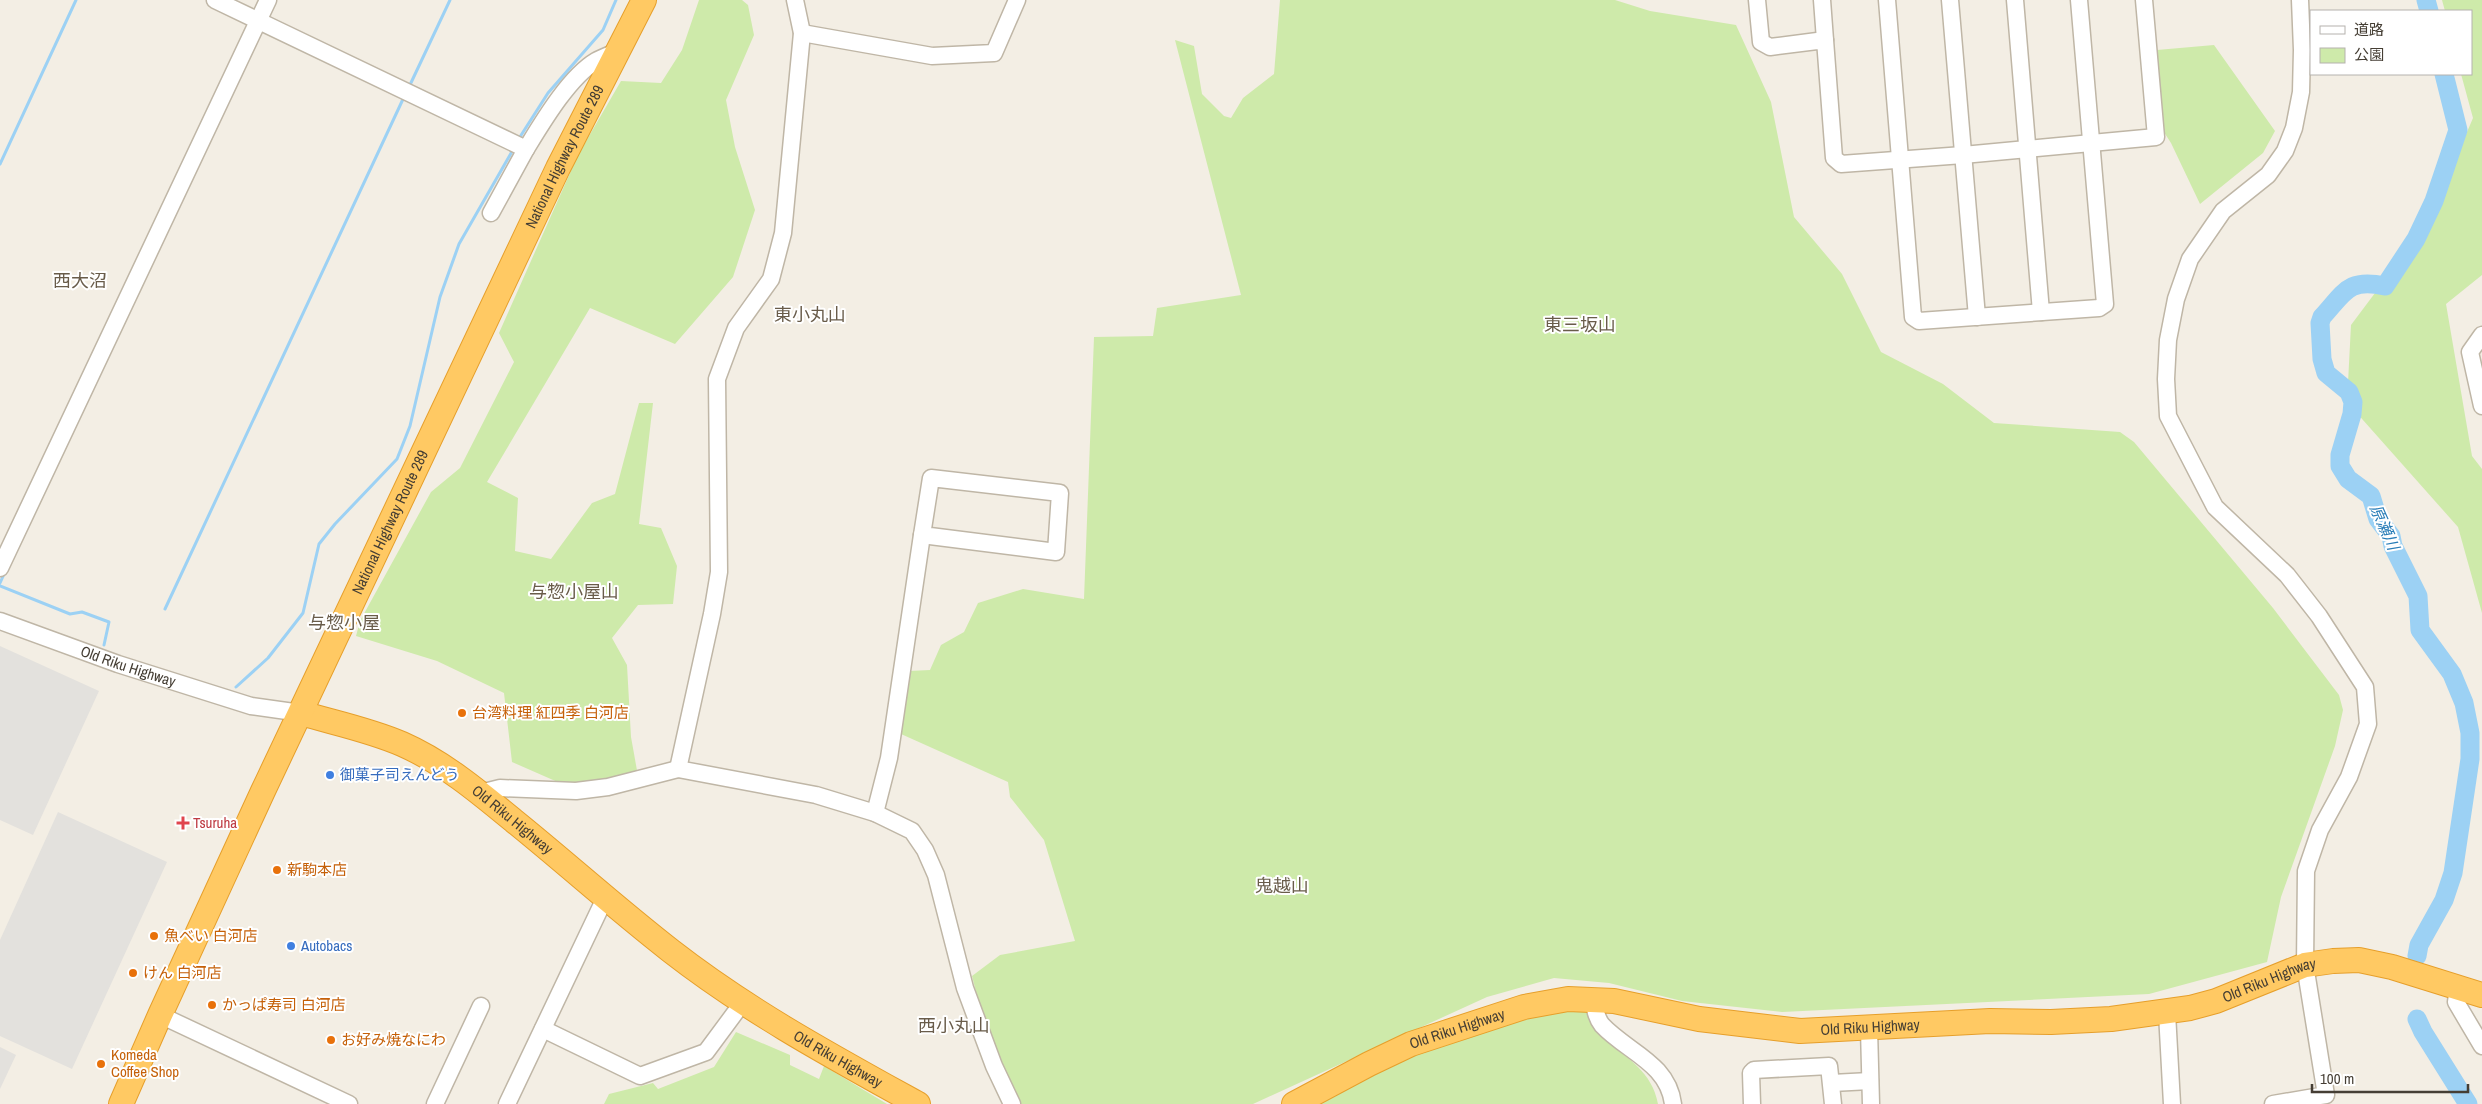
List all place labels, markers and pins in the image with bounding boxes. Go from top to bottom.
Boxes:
place label: 台湾料理 紅四季 白河店 [472,702,629,723]
marker: 台湾料理 紅四季 白河店 [456,707,468,719]
place label: 御菓子司えんどう [340,764,460,785]
marker: 御菓子司えんどう [324,769,336,781]
place label: Tsuruha [193,812,237,833]
marker: Tsuruha [177,817,189,829]
place label: 新駒本店 [287,859,347,880]
marker: 新駒本店 [271,864,283,876]
place label: 魚べい 白河店 [164,925,257,946]
marker: 魚べい 白河店 [148,930,160,942]
place label: Autobacs [300,935,352,956]
marker: Autobacs [285,940,297,952]
place label: けん 白河店 [143,962,221,983]
marker: けん 白河店 [127,967,139,979]
place label: かっぱ寿司 白河店 [222,994,345,1015]
marker: かっぱ寿司 白河店 [206,999,218,1011]
place label: お好み焼なにわ [341,1029,446,1050]
marker: お好み焼なにわ [325,1034,337,1046]
place label: Komeda Coffee Shop [111,1044,179,1082]
marker: Komeda Coffee Shop [95,1058,107,1070]

